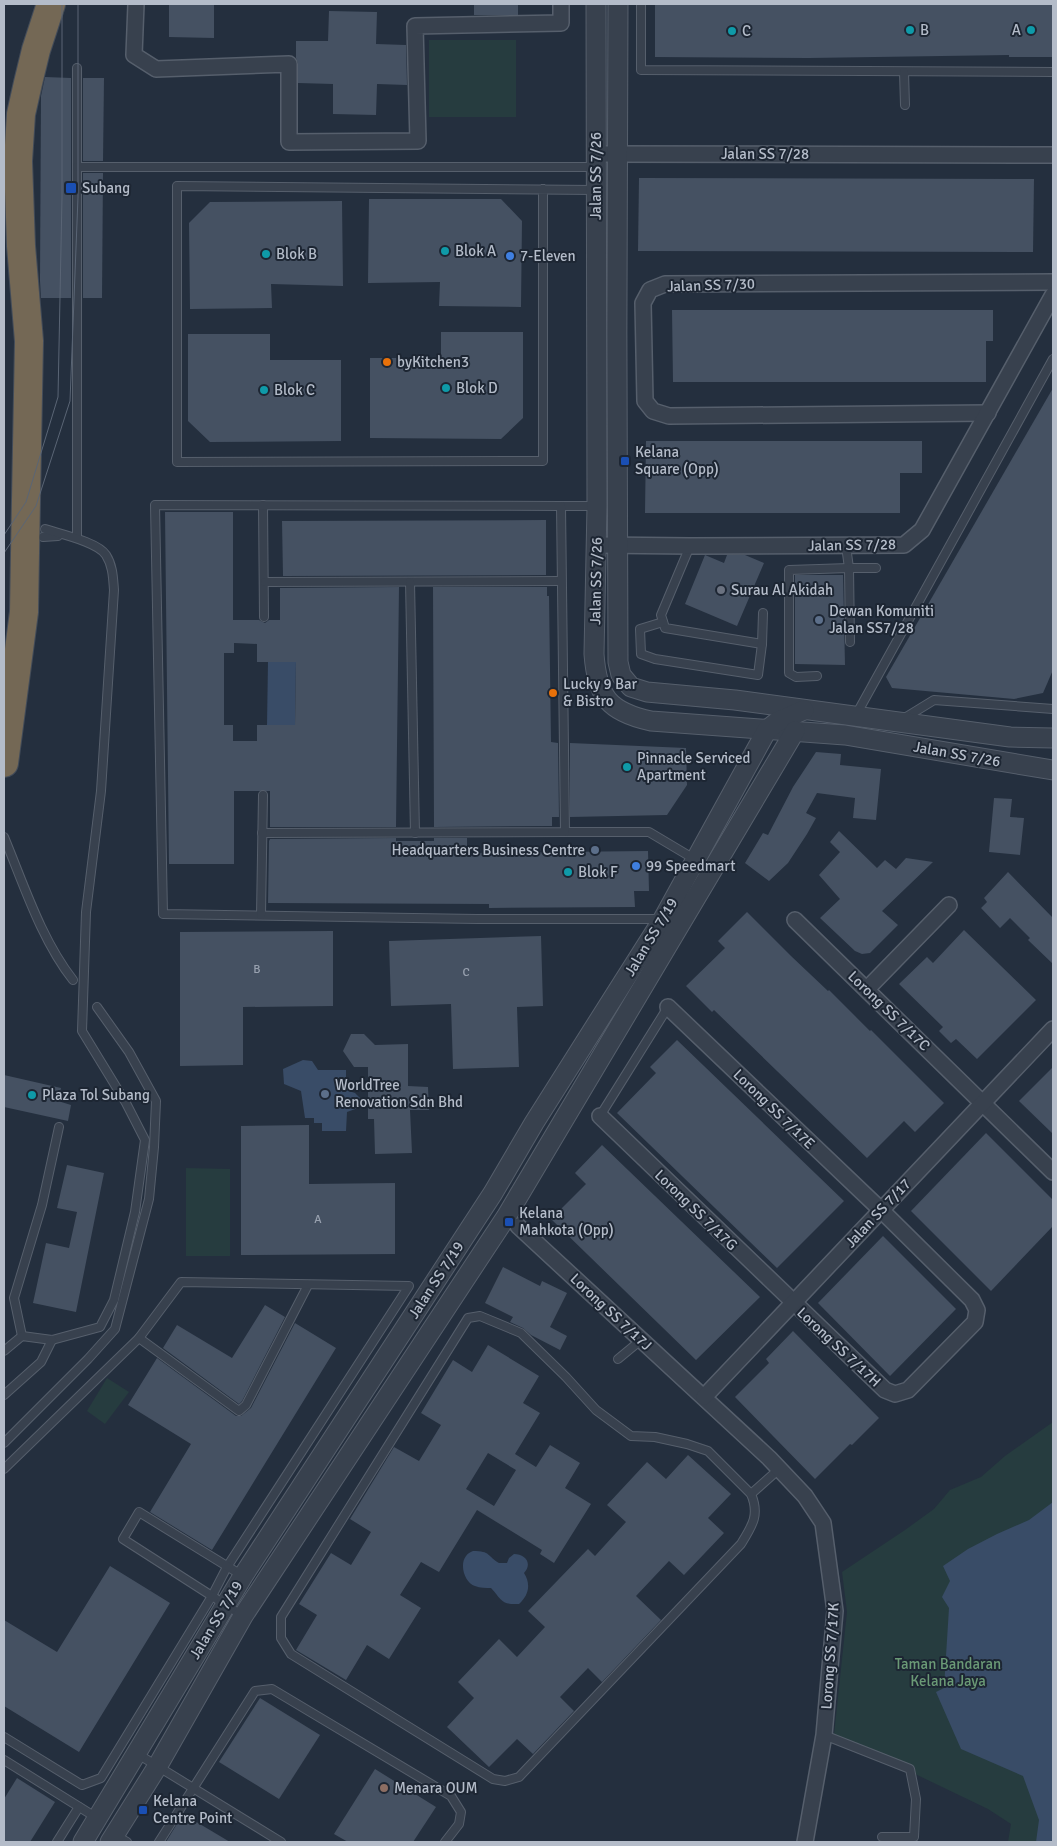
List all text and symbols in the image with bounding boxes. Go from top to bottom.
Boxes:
place label: B [920,21,929,39]
place label: A [1012,21,1021,39]
place label: C [742,22,751,40]
marker: B [904,24,916,36]
marker: A [1025,24,1037,36]
marker: C [726,25,738,37]
street label: Jalan SS 7/26 [587,132,605,220]
street label: Jalan SS 7/28 [721,145,809,163]
place label: Subang [82,179,130,197]
marker: Subang [64,181,78,195]
place label: Blok A [455,242,496,260]
place label: Blok B [276,245,317,263]
marker: Blok A [439,245,451,257]
place label: 7-Eleven [520,247,576,265]
marker: Blok B [260,248,272,260]
marker: 7-Eleven [504,250,516,262]
street label: Jalan SS 7/30 [667,274,755,296]
place label: byKitchen3 [397,353,469,371]
marker: byKitchen3 [381,356,393,368]
place label: Blok D [456,379,498,397]
place label: Blok C [274,381,315,399]
marker: Blok D [440,382,452,394]
marker: Blok C [258,384,270,396]
place label: Kelana Square (Opp) [635,443,719,478]
marker: Kelana Square (Opp) [619,455,631,467]
street label: Jalan SS 7/28 [808,535,896,555]
street label: Jalan SS 7/26 [586,537,606,625]
place label: Surau Al Akidah [731,581,833,599]
marker: Surau Al Akidah [715,584,727,596]
place label: Dewan Komuniti Jalan SS7/28 [829,602,934,637]
marker: Dewan Komuniti Jalan SS7/28 [813,614,825,626]
place label: Lucky 9 Bar & Bistro [563,675,638,710]
marker: Lucky 9 Bar & Bistro [547,687,559,699]
street label: Jalan SS 7/26 [912,737,1002,771]
place label: Pinnacle Serviced Apartment [637,749,751,784]
marker: Pinnacle Serviced Apartment [621,761,633,773]
place label: Headquarters Business Centre [392,841,585,859]
marker: Headquarters Business Centre [589,844,601,856]
place label: 99 Speedmart [646,857,735,875]
marker: 99 Speedmart [630,860,642,872]
place label: Blok F [578,863,618,881]
marker: Blok F [562,866,574,878]
street label: Jalan SS 7/19 [621,895,681,979]
house number: B [253,962,261,977]
house number: C [462,965,470,980]
street label: Lorong SS 7/17C [844,967,934,1055]
street label: Lorong SS 7/17E [729,1065,819,1153]
place label: WorldTree Renovation Sdn Bhd [335,1076,463,1111]
place label: Plaza Tol Subang [42,1086,150,1104]
marker: WorldTree Renovation Sdn Bhd [319,1088,331,1100]
marker: Plaza Tol Subang [26,1089,38,1101]
street label: Lorong SS 7/17G [651,1166,741,1254]
street label: Jalan SS 7/17 [841,1175,915,1251]
place label: Kelana Mahkota (Opp) [519,1204,614,1239]
house number: A [314,1212,322,1227]
marker: Kelana Mahkota (Opp) [503,1216,515,1228]
street label: Jalan SS 7/19 [404,1238,468,1322]
street label: Lorong SS 7/17J [566,1270,656,1354]
street label: Lorong SS 7/17H [793,1303,885,1391]
street label: Jalan SS 7/19 [186,1578,246,1662]
street label: Lorong SS 7/17K [817,1602,843,1710]
park label: Taman Bandaran Kelana Jaya [895,1655,1001,1690]
place label: Menara OUM [394,1779,478,1797]
marker: Menara OUM [378,1782,390,1794]
place label: Kelana Centre Point [153,1792,232,1827]
marker: Kelana Centre Point [137,1804,149,1816]

